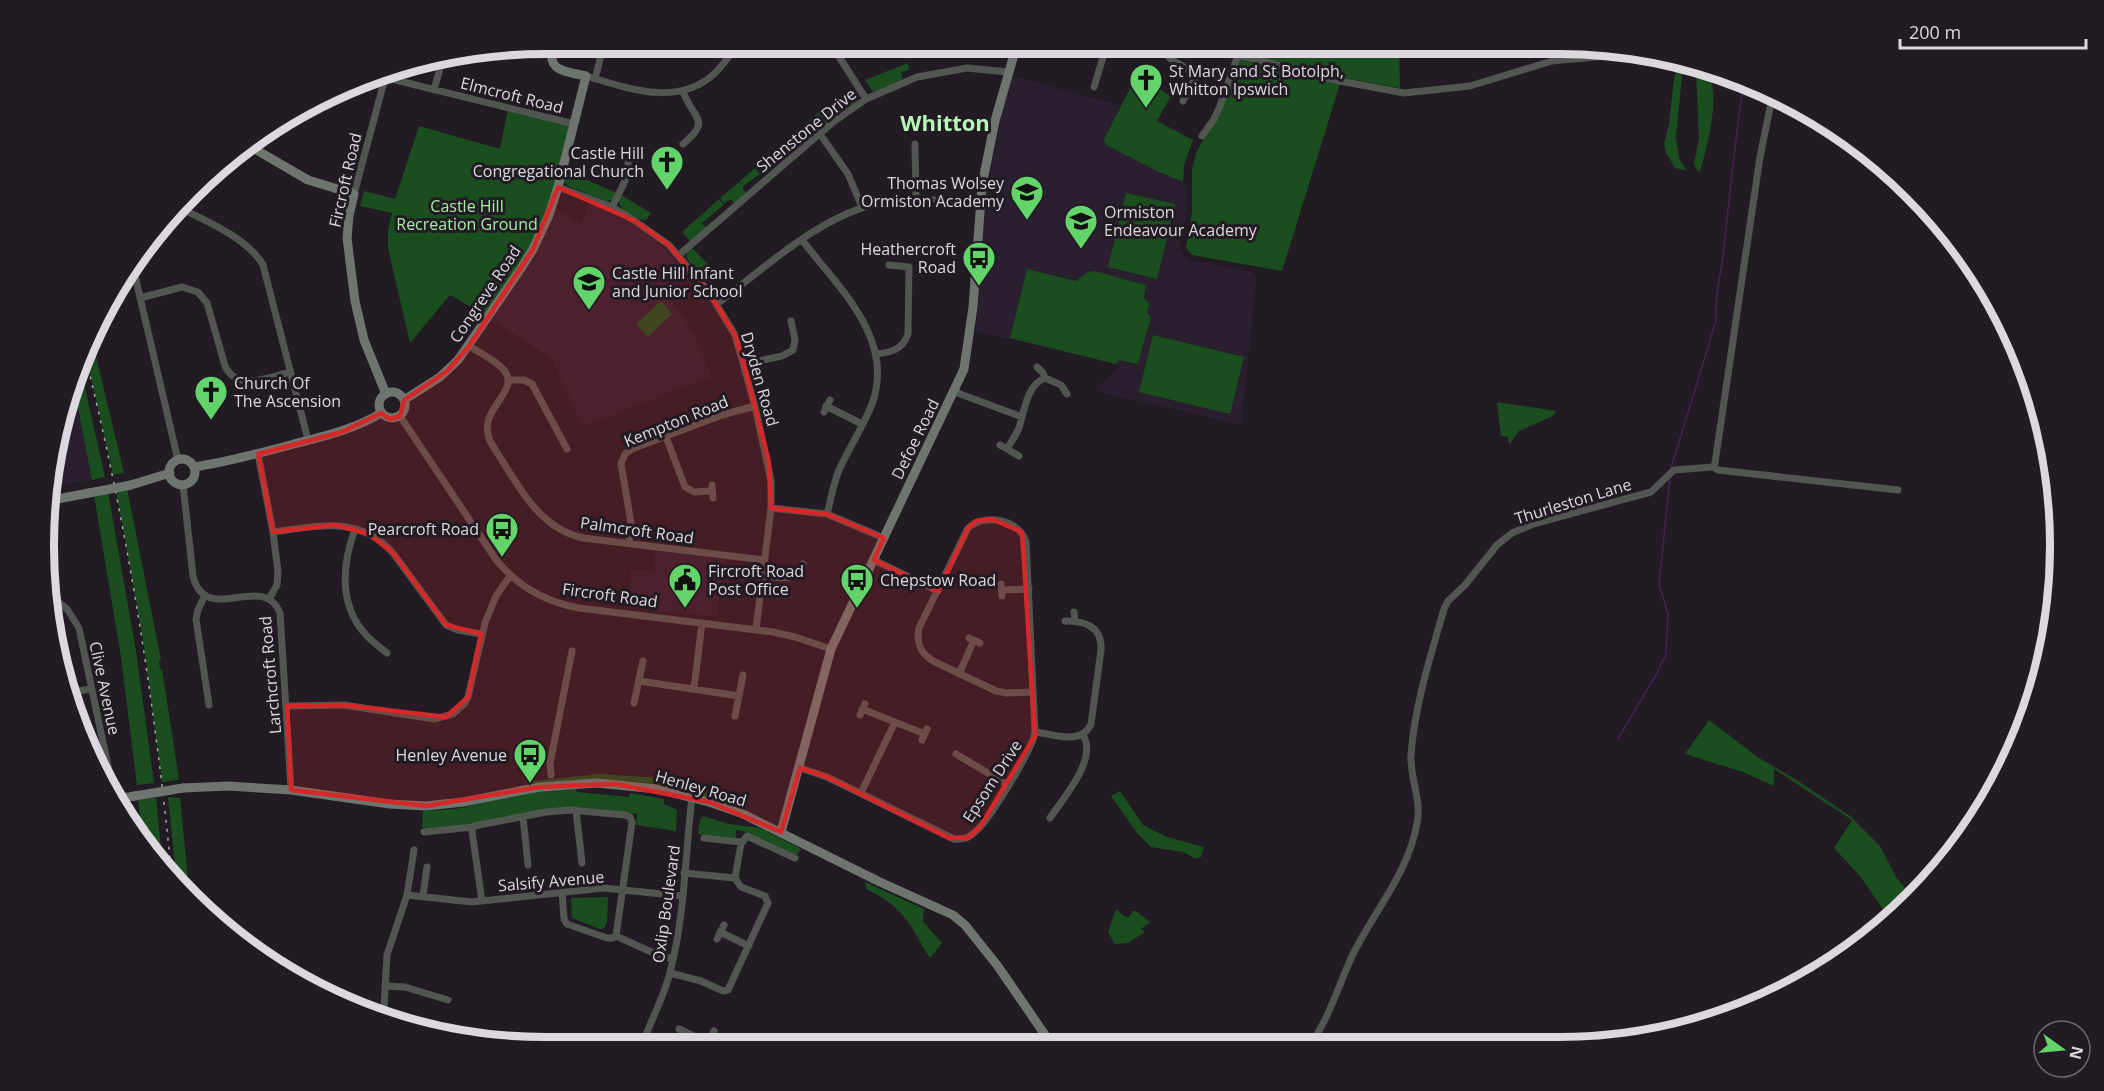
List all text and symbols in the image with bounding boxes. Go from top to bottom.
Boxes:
scale bar [1900,12,2086,50]
text: 200 m [1909,20,1961,44]
place label: St Mary and St Botolph, Whitton Ipswich [1169,60,1344,100]
church icon: St Mary and St Botolph, Whitton Ipswich [1128,62,1164,109]
street label: Elmcroft Road [458,72,566,118]
street label: Shenstone Drive [751,83,861,177]
district label: Whitton [900,107,990,137]
street label: Fircroft Road [323,131,367,229]
place label: Castle Hill Congregational Church [473,142,644,182]
church icon: Castle Hill Congregational Church [649,144,685,191]
place label: Thomas Wolsey Ormiston Academy [861,172,1005,212]
school or university icon: Thomas Wolsey Ormiston Academy [1009,174,1045,221]
park label: Castle Hill Recreation Ground [396,195,538,235]
place label: Ormiston Endeavour Academy [1104,201,1258,241]
school or university icon: Ormiston Endeavour Academy [1063,203,1099,250]
place label: Heathercroft Road [860,238,956,278]
bus stop icon: Heathercroft Road [961,240,997,287]
street label: Congreve Road [444,241,526,347]
place label: Castle Hill Infant and Junior School [612,262,742,302]
school or university icon: Castle Hill Infant and Junior School [571,264,607,311]
street label: Dryden Road [736,329,784,429]
place label: Church Of The Ascension [234,372,341,412]
church icon: Church Of The Ascension [193,374,229,421]
street label: Kempton Road [620,390,732,452]
street label: Defoe Road [886,395,944,483]
street label: Thurleston Lane [1512,473,1634,529]
bus stop icon: Pearcroft Road [484,511,520,558]
street label: Palmcroft Road [579,511,695,549]
place label: Pearcroft Road [368,518,479,540]
place label: Fircroft Road Post Office [708,560,804,600]
public building icon: Fircroft Road Post Office [667,562,703,609]
bus stop icon: Chepstow Road [839,562,875,609]
place label: Chepstow Road [880,569,996,591]
street label: Fircroft Road [561,577,659,613]
street label: Larchcroft Road [254,615,286,735]
street label: Clive Avenue [84,639,126,737]
street label: Epsom Drive [957,736,1027,826]
bus stop icon: Henley Avenue [512,737,548,784]
place label: Henley Avenue [396,744,507,766]
street label: Henley Road [653,764,749,812]
street label: Oxlip Boulevard [647,844,685,964]
street label: Salsify Avenue [497,865,605,897]
north arrow [2032,1019,2092,1079]
text: N [2064,1044,2089,1062]

